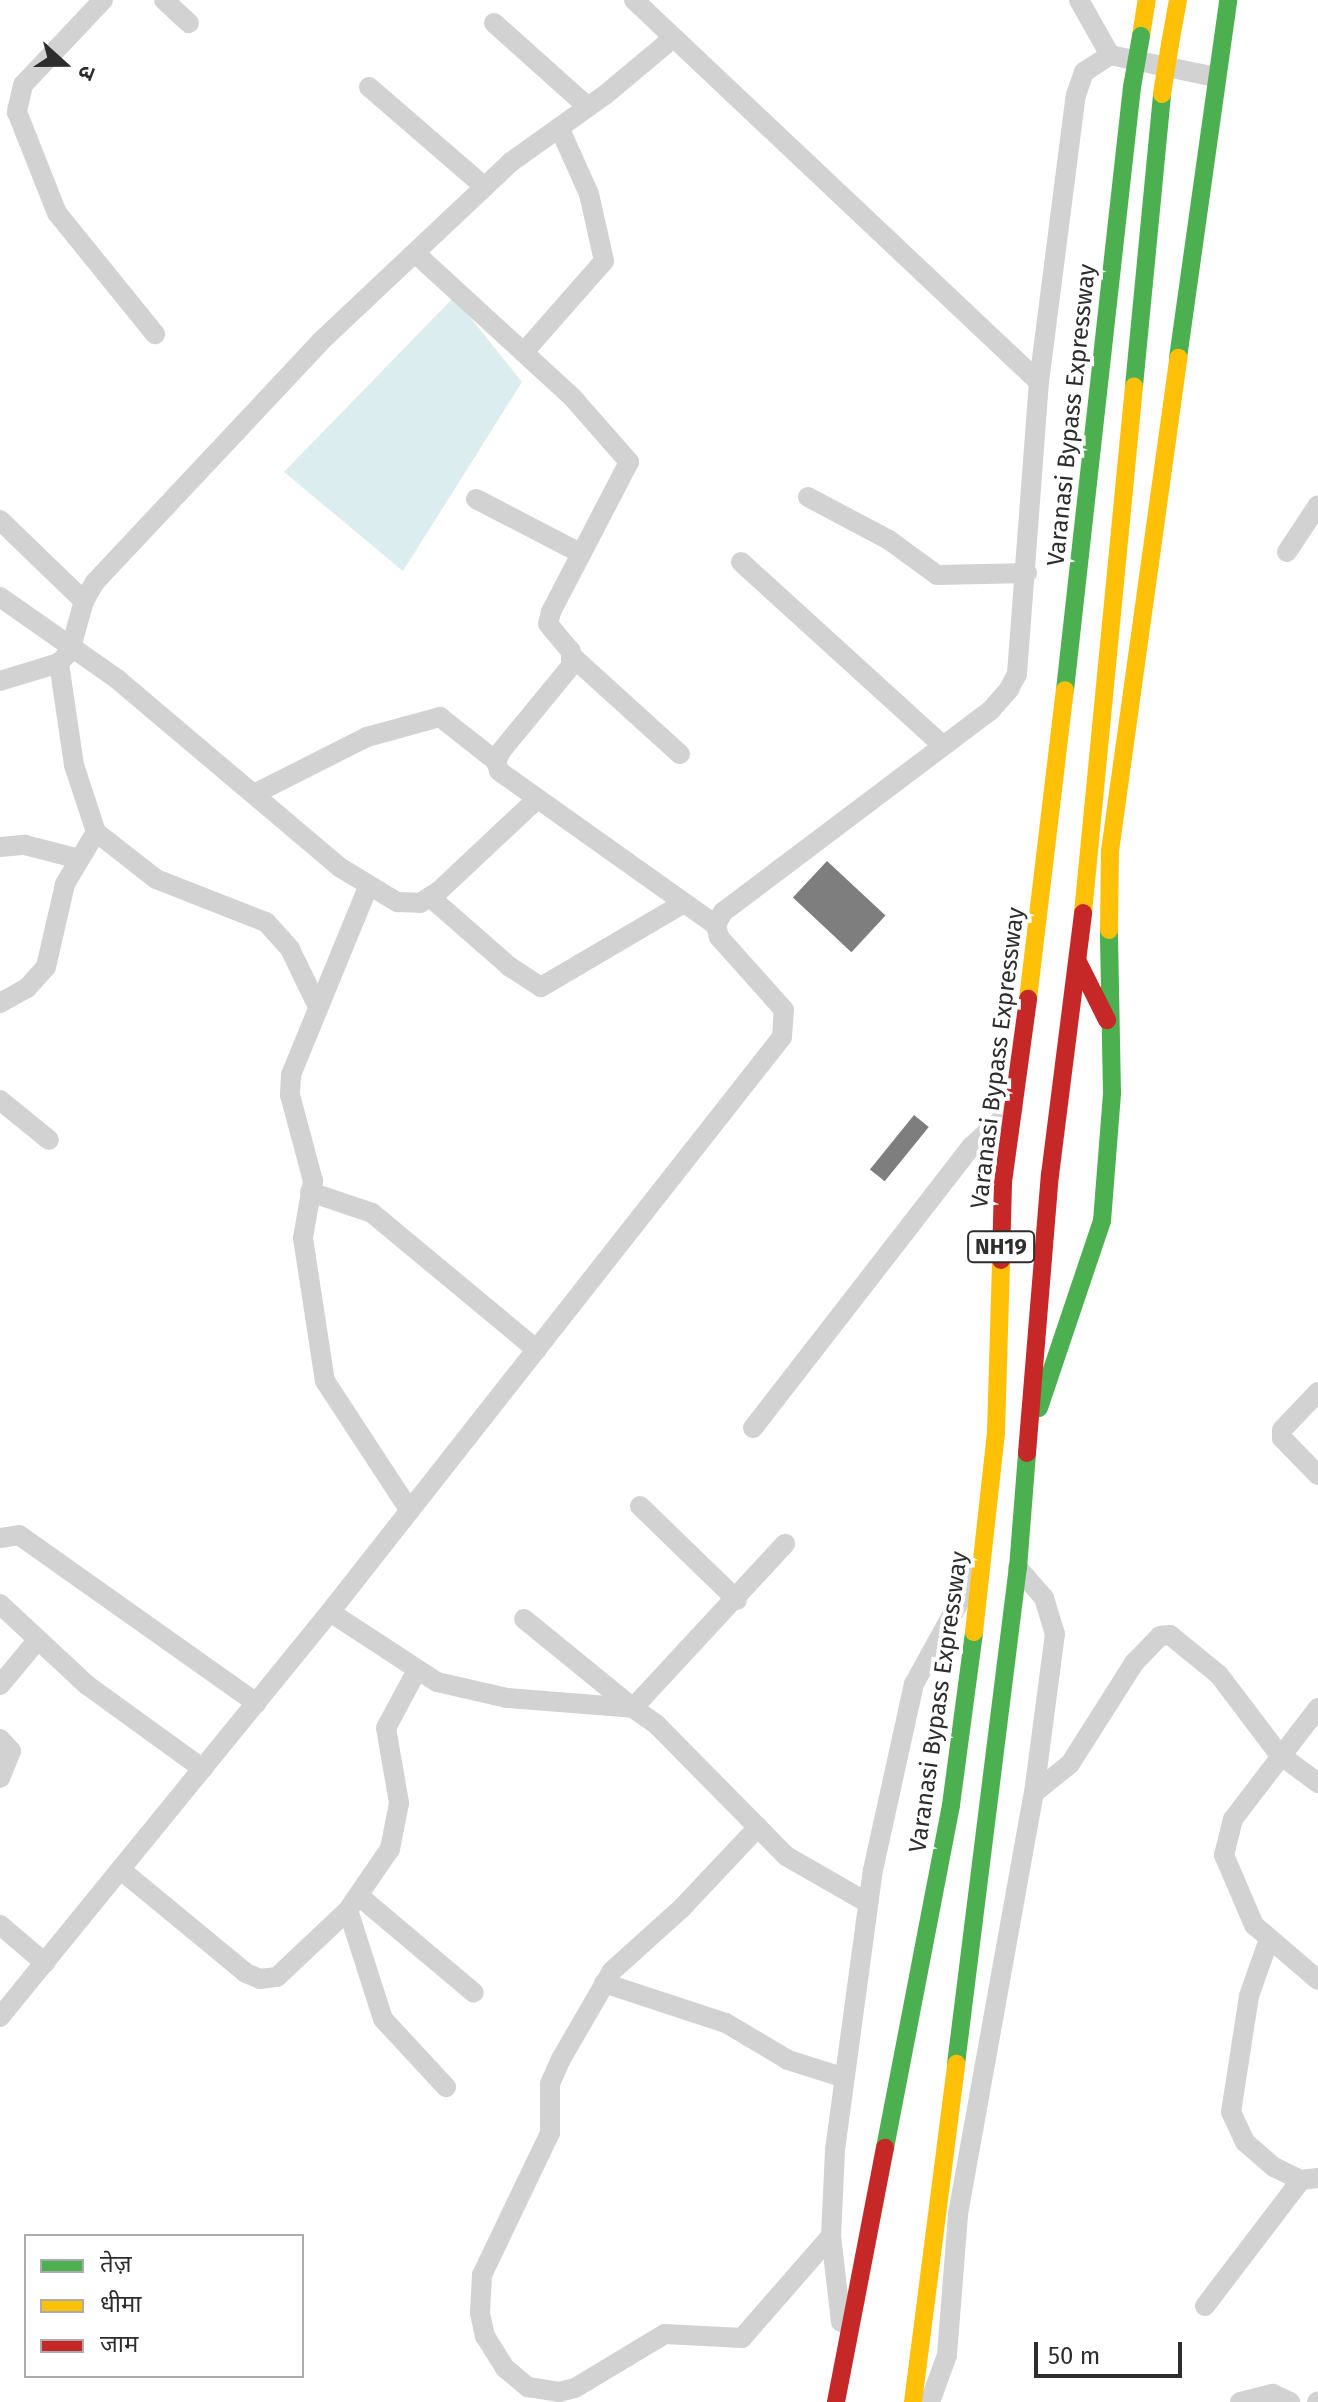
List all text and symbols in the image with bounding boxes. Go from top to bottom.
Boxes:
north arrow [24,24,104,104]
text: उ [72,62,102,84]
street label: Varanasi Bypass Expressway [1042,262,1102,568]
street label: Varanasi Bypass Expressway [965,906,1031,1210]
road number: NH19 [967,1229,1035,1265]
street label: Varanasi Bypass Expressway [904,1550,974,1854]
legend [24,2234,304,2378]
text: तेज़ [100,2250,132,2278]
text: धीमा [100,2290,142,2318]
scale bar [1038,2326,1186,2376]
text: जाम [100,2330,138,2358]
text: 50 m [1048,2342,1100,2370]

